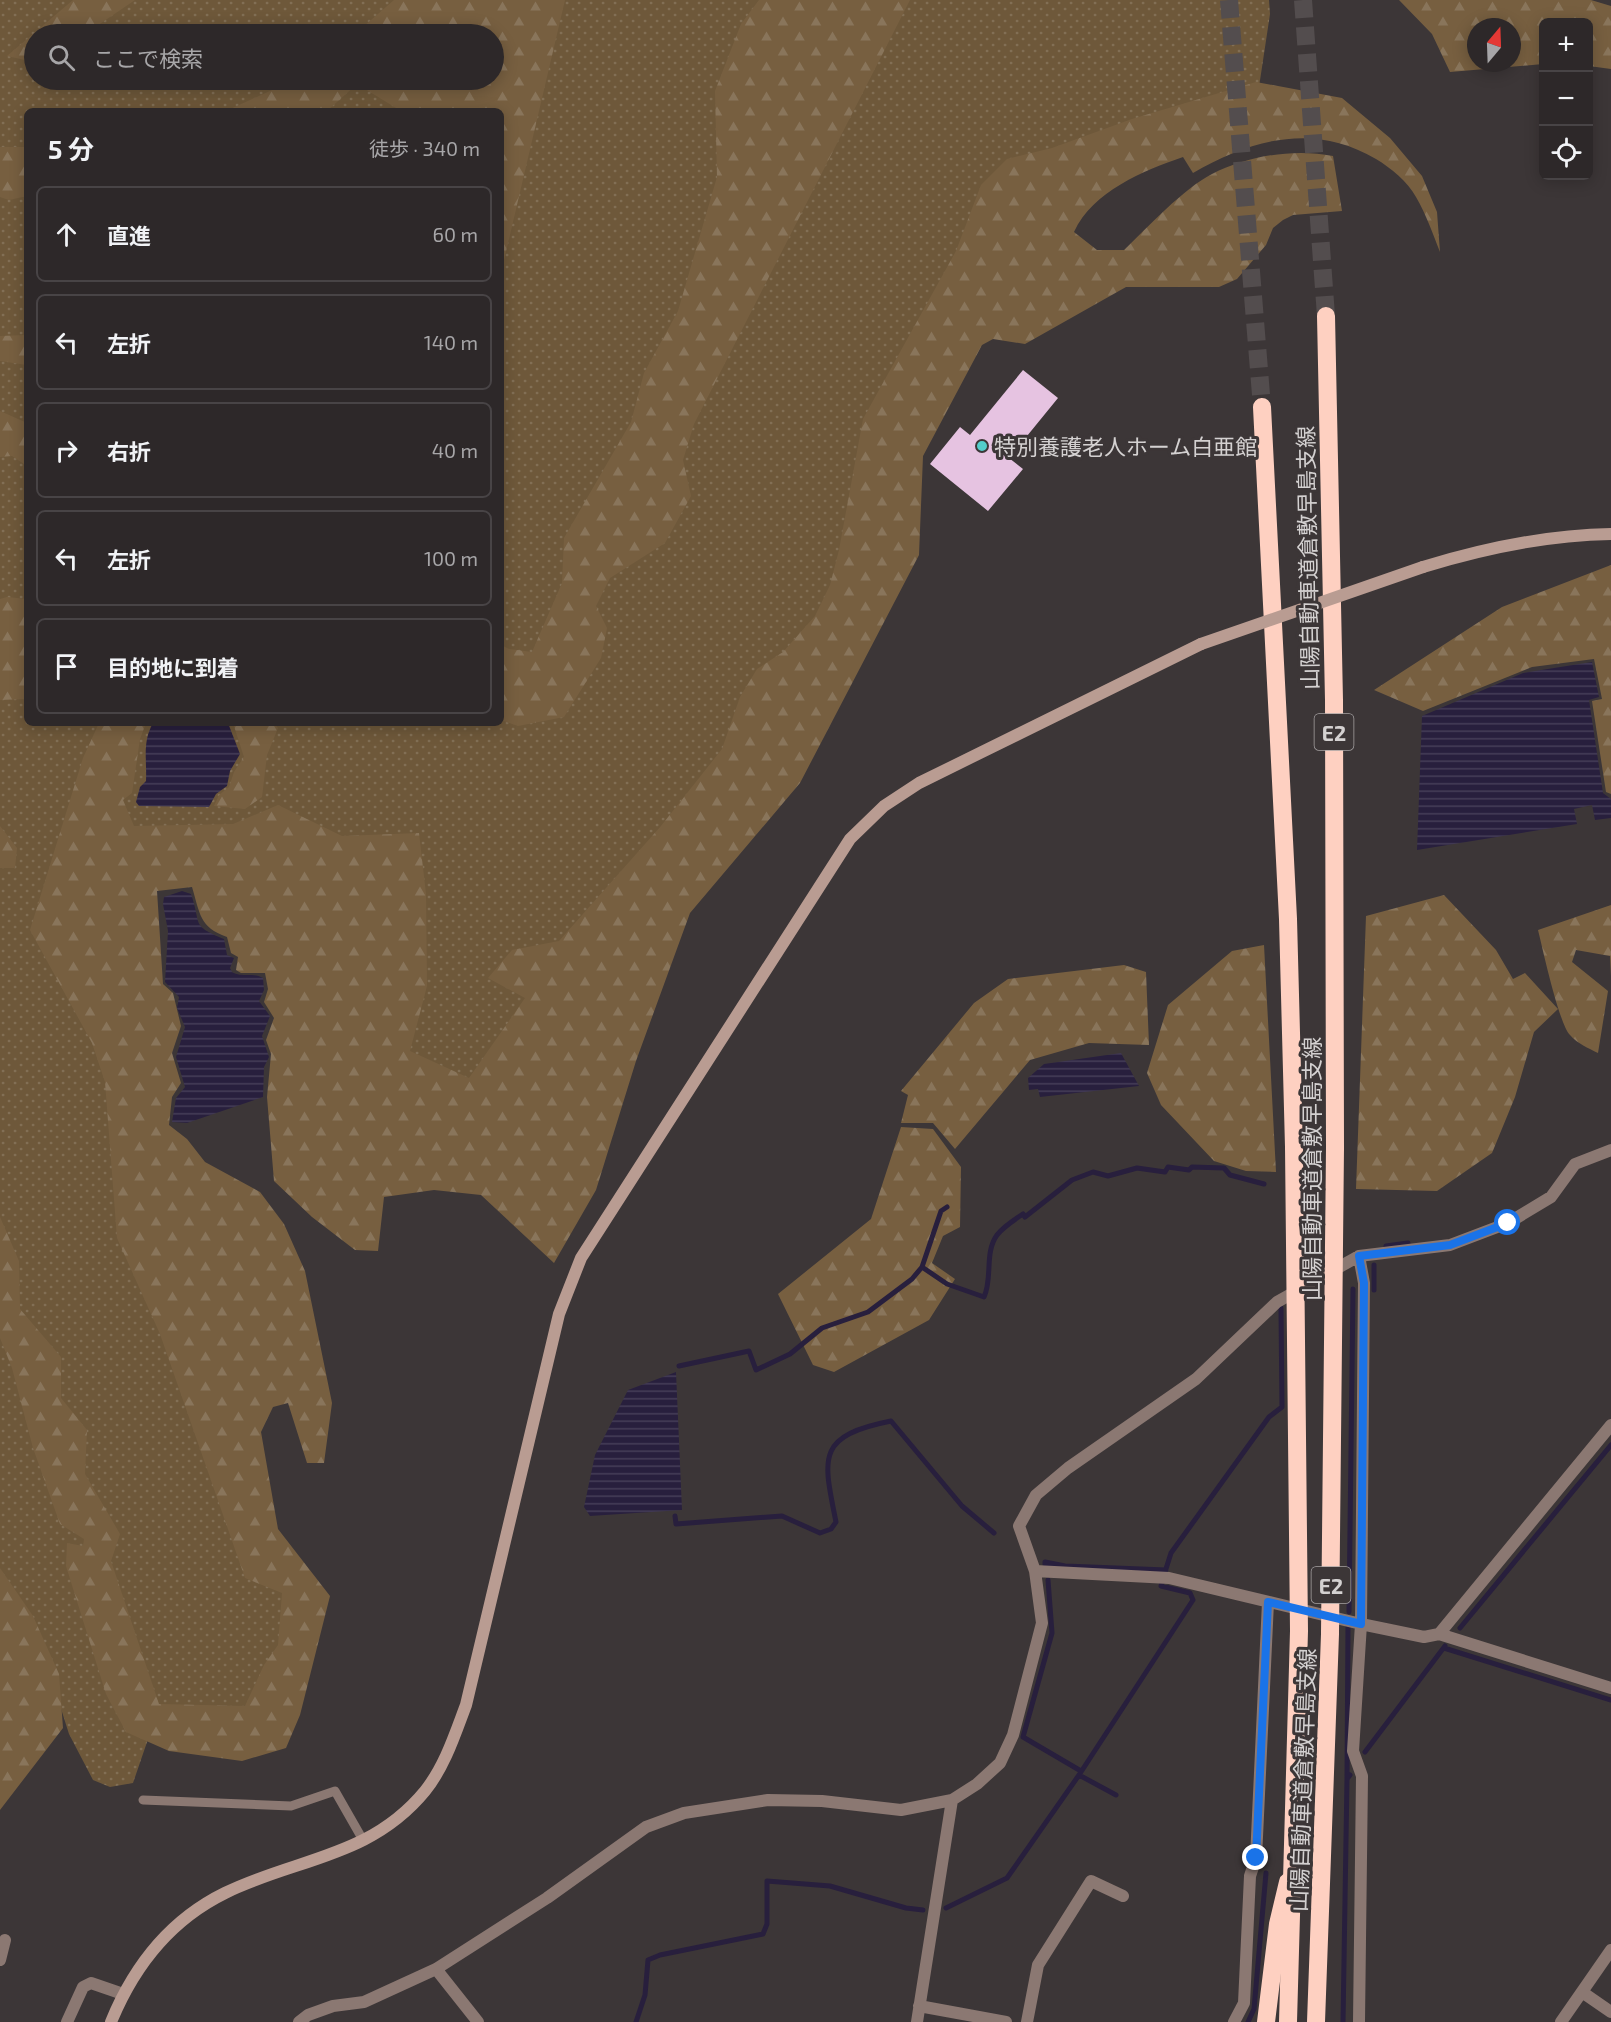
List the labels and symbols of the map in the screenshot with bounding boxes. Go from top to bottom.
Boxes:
north arrow [1467,18,1521,72]
street label: 山陽自動車道倉敷早島支線 [1292,426,1322,690]
place label: 特別養護老人ホーム白亜館 [994,433,1257,459]
marker: 特別養護老人ホーム白亜館 [975,439,989,453]
road number: E2 [1314,714,1354,750]
street label: 山陽自動車道倉敷早島支線 [1298,1037,1324,1301]
route start [1494,1209,1520,1235]
road number: E2 [1312,1567,1350,1603]
street label: 山陽自動車道倉敷早島支線 [1284,1648,1320,1912]
route end [1242,1844,1268,1870]

